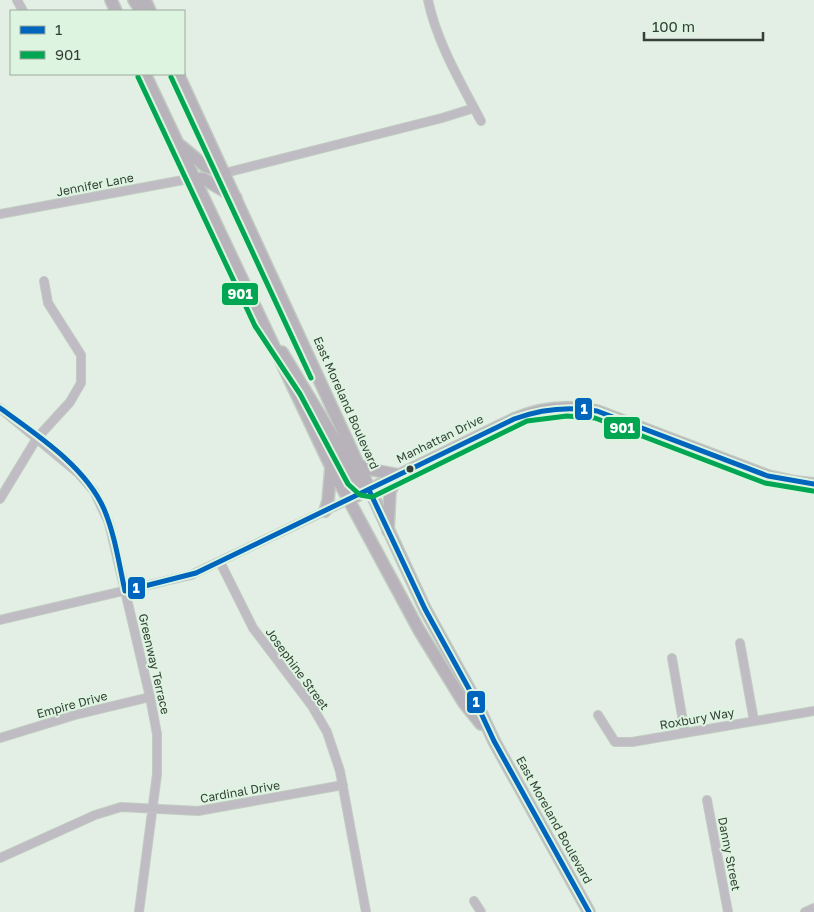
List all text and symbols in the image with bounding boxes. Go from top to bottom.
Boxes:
legend [10,10,185,75]
scale bar [644,10,763,42]
text: 100 m [652,17,695,35]
text: 1 [55,20,62,38]
text: 901 [55,45,81,63]
street label: Jennifer Lane [55,170,135,199]
line badge: 901 [221,282,259,306]
text: 901 [227,285,253,302]
street label: East Moreland Boulevard [310,334,383,471]
line badge: 1 [574,397,593,421]
text: 1 [580,400,588,417]
street label: Manhattan Drive [394,411,486,466]
line badge: 901 [603,416,641,440]
text: 901 [609,419,635,436]
unlabelled marker [405,464,415,474]
line badge: 1 [127,576,146,600]
text: 1 [132,579,140,596]
street label: Greenway Terrace [136,612,173,716]
street label: Josephine Street [263,625,332,713]
street label: Empire Drive [35,688,109,721]
line badge: 1 [466,690,486,714]
text: 1 [472,693,480,710]
street label: Roxbury Way [659,705,736,732]
street label: East Moreland Boulevard [513,753,596,886]
street label: Cardinal Drive [199,777,281,806]
street label: Danny Street [715,816,744,892]

